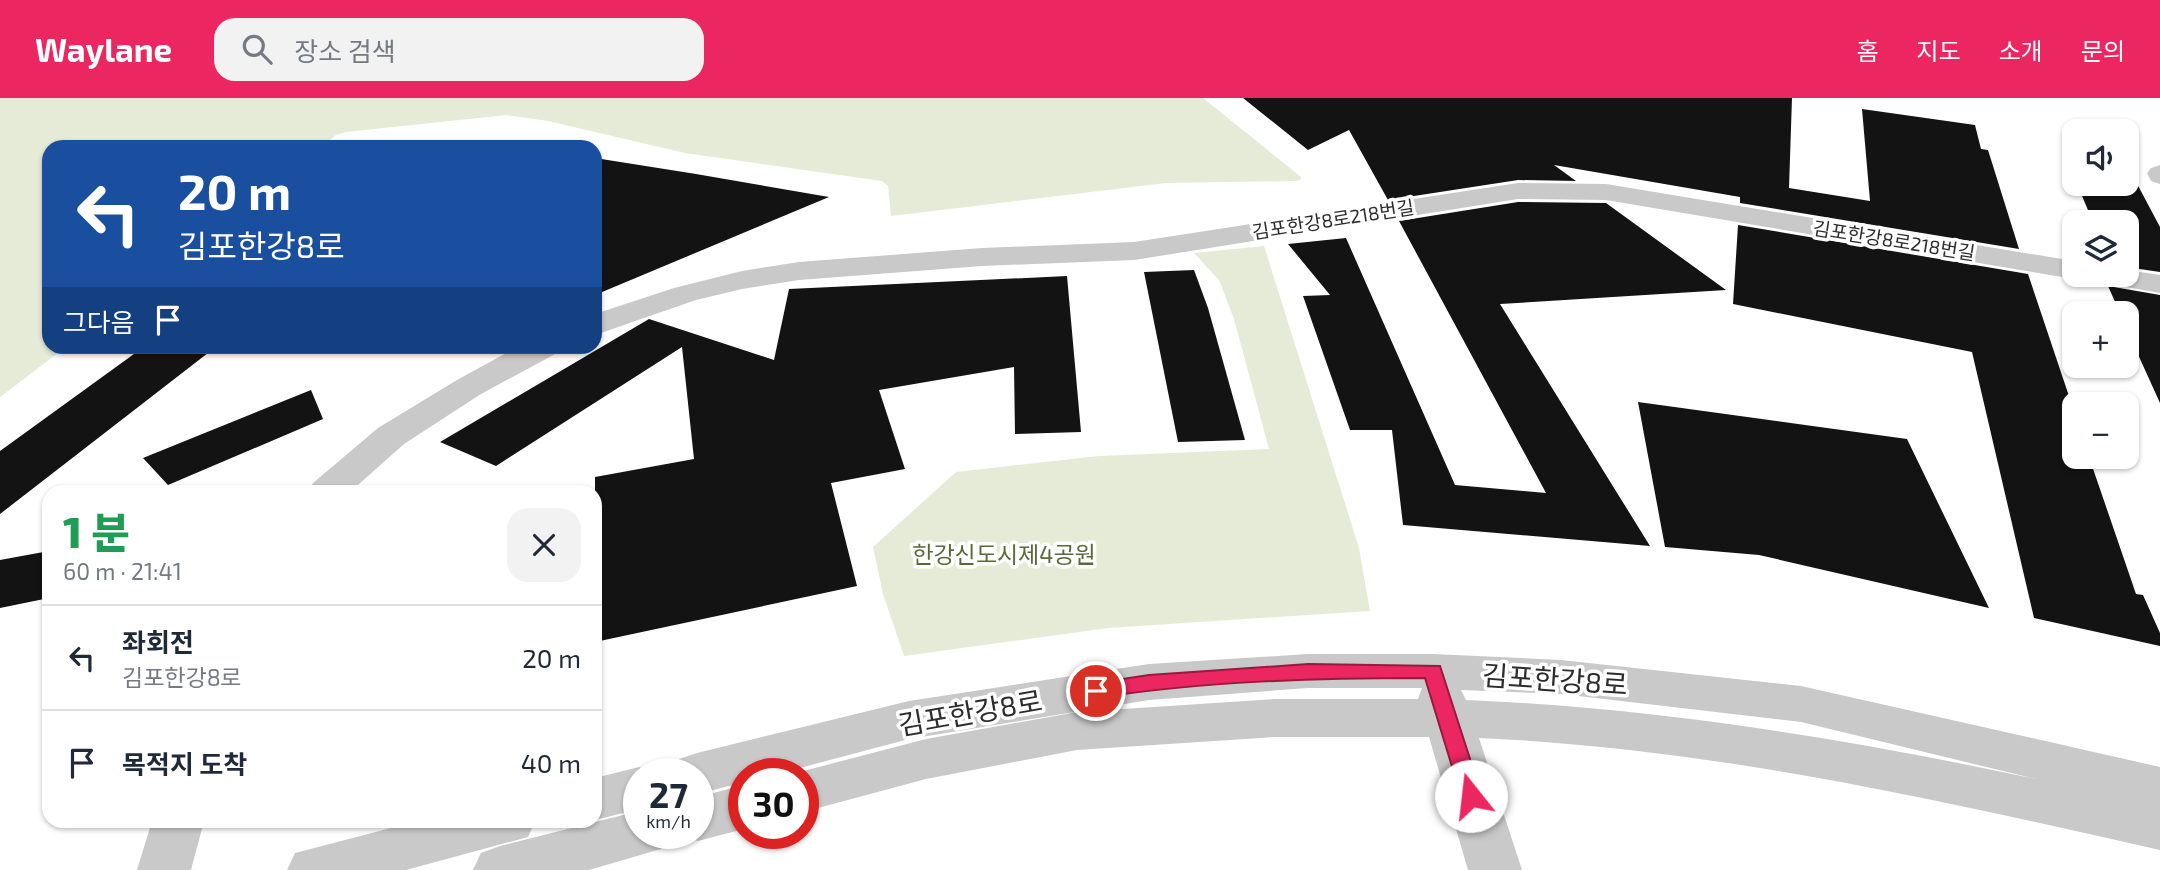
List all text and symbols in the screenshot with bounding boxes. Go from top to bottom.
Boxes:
search box [214,18,704,81]
text: Waylane [35,29,172,69]
icon: search [238,30,276,68]
text: 장소 검색 [294,35,396,66]
text: 홈 [1856,36,1878,65]
text: 지도 [1916,36,1961,65]
text: 소개 [1999,36,2043,65]
text: 문의 [2081,36,2125,65]
map controls [2062,119,2139,469]
button: sound [2062,119,2139,196]
text: 20 m [178,161,291,220]
icon: left [63,168,154,259]
street label: 김포한강8로218번길 [1250,195,1416,243]
button: layers [2062,210,2139,287]
street label: 김포한강8로218번길 [1811,216,1977,264]
text: 김포한강8로 [178,226,345,264]
icon: arrive [149,301,187,339]
button: + [2062,301,2139,378]
text: 그다음 [63,306,135,337]
button: − [2062,392,2139,469]
text: 1 분 [63,506,130,556]
button: close [507,508,581,582]
park label: 한강신도시제4공원 [912,540,1096,568]
text: 60 m · 21:41 [63,557,182,585]
text: 좌회전 [122,626,194,657]
icon: left [63,639,101,677]
text: 20 m [522,642,581,673]
street label: 김포한강8로 [1481,657,1629,701]
pin [1066,661,1126,721]
text: 김포한강8로 [122,663,242,691]
icon: arrive [1077,672,1115,710]
street label: 김포한강8로 [895,683,1045,741]
icon: arrive [63,744,101,782]
text: 40 m [521,747,581,778]
text: 목적지 도착 [122,748,247,779]
speed limit sign: 30 [728,758,819,849]
position arrow [1434,759,1508,833]
text: 27 [649,773,688,815]
text: km/h [646,810,691,832]

